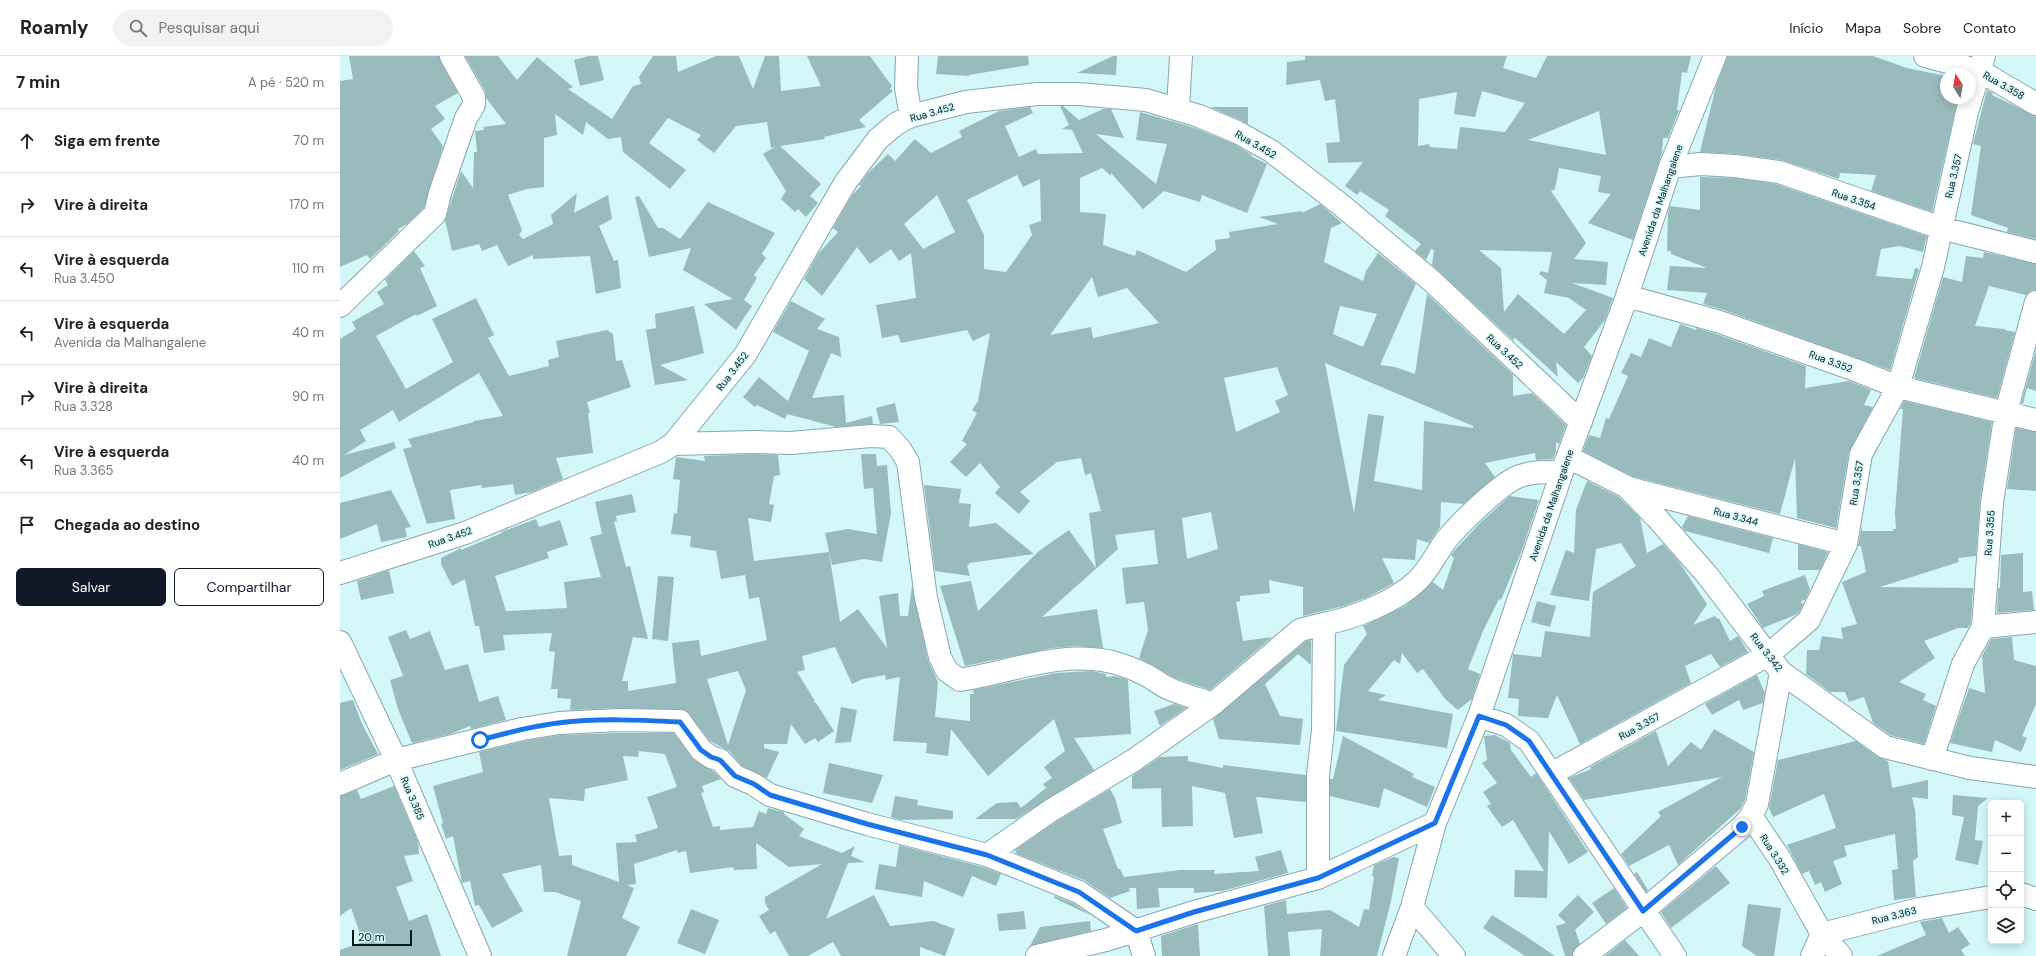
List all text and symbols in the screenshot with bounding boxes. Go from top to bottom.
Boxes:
search box [113,10,393,46]
text: Roamly [20,15,89,40]
icon: search [127,17,149,39]
text: Pesquisar aqui [159,18,259,38]
text: Início [1789,19,1823,37]
text: Mapa [1845,19,1881,37]
text: Sobre [1903,19,1941,37]
text: Contato [1963,19,2016,37]
north arrow [1940,68,1976,104]
street label: Rua 3.358 [1981,68,2027,102]
text: 7 min [16,71,60,93]
text: A pé · 520 m [248,74,324,91]
street label: Rua 3.452 [909,100,956,125]
street label: Rua 3.452 [1233,127,1279,162]
icon: ahead [16,130,38,152]
text: Siga em frente [54,131,160,151]
text: 70 m [293,132,324,149]
street label: Avenida da Malhangalene [1635,142,1686,258]
street label: Rua 3.357 [1942,153,1965,199]
street label: Rua 3.354 [1830,186,1878,213]
icon: right [16,194,38,216]
text: Vire à direita [54,195,148,215]
text: 170 m [289,196,324,213]
text: Vire à esquerda [54,250,169,270]
icon: left [16,258,38,280]
text: 110 m [292,260,324,277]
text: Rua 3.450 [54,270,115,287]
text: Vire à esquerda [54,314,169,334]
icon: left [16,322,38,344]
text: 40 m [292,324,324,341]
street label: Rua 3.452 [1484,331,1526,372]
text: Avenida da Malhangalene [54,334,206,351]
street label: Rua 3.352 [1807,348,1855,375]
street label: Rua 3.452 [714,349,751,393]
text: Vire à direita [54,378,148,398]
icon: right [16,386,38,408]
text: 90 m [292,388,324,405]
text: Rua 3.328 [54,398,113,415]
text: Vire à esquerda [54,442,169,462]
street label: Avenida da Malhangalene [1526,447,1577,563]
icon: left [16,450,38,472]
text: 40 m [292,452,324,469]
street label: Rua 3.357 [1847,460,1866,506]
text: Rua 3.365 [54,462,113,479]
street label: Rua 3.344 [1712,504,1760,529]
street label: Rua 3.355 [1981,510,1998,556]
icon: arrive [16,514,38,536]
text: Chegada ao destino [54,515,200,535]
street label: Rua 3.452 [427,524,474,551]
button: Salvar [16,568,166,606]
button: Compartilhar [174,568,324,606]
street label: Rua 3.342 [1748,630,1786,674]
street label: Rua 3.357 [1616,710,1662,743]
route start [471,731,489,749]
street label: Rua 3.385 [398,775,427,822]
map controls [1988,800,2024,944]
button: + [1988,800,2024,836]
route end [1733,818,1751,836]
street label: Rua 3.332 [1757,832,1792,877]
button: − [1988,836,2024,872]
button: locate [1988,872,2024,908]
street label: Rua 3.363 [1870,904,1918,927]
button: layers [1988,908,2024,944]
scale bar [352,928,412,947]
text: 20 m [358,930,384,944]

